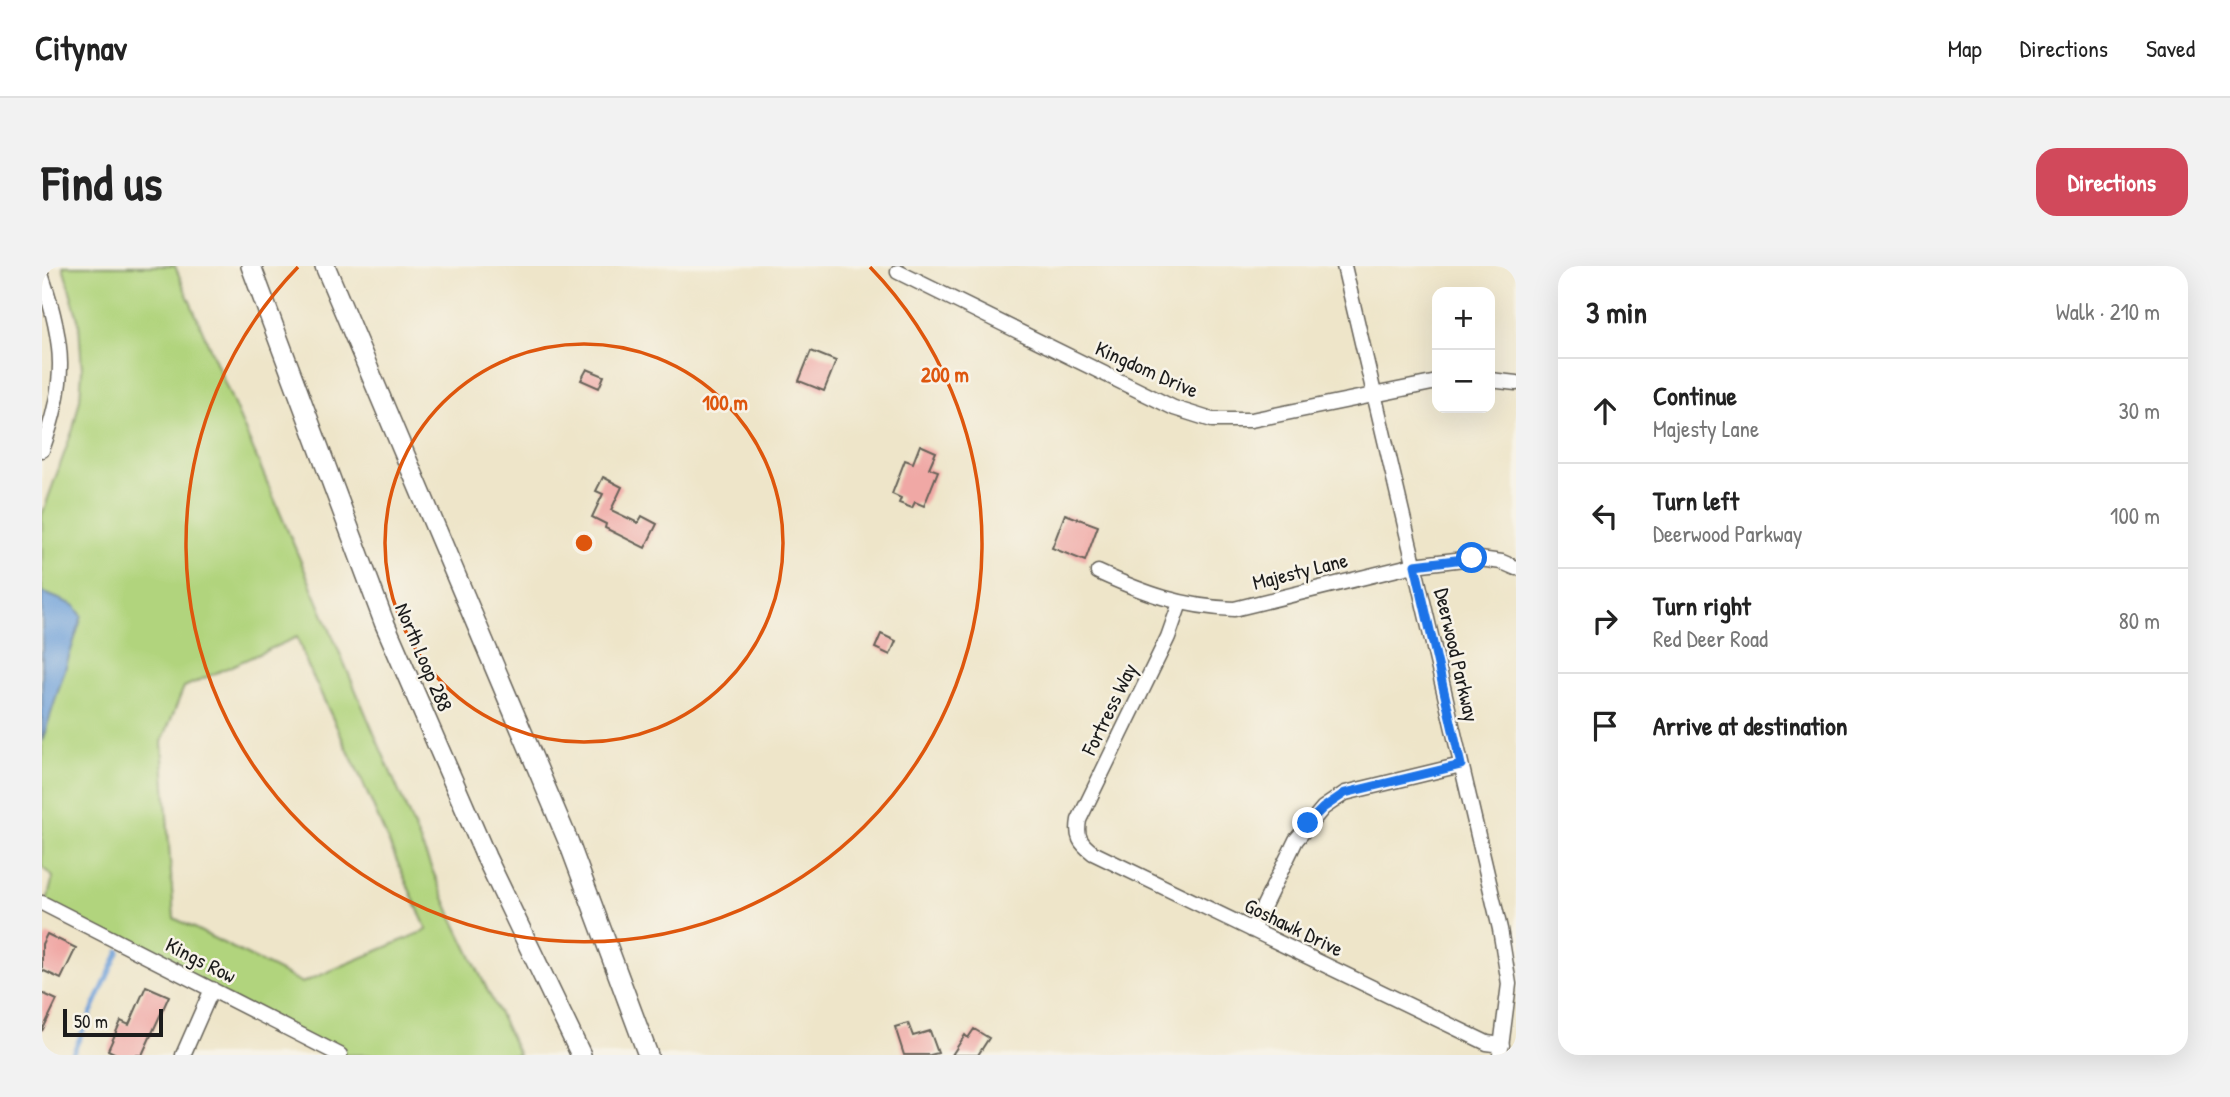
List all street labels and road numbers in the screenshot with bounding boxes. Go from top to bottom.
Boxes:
street label: Kingdom Drive [1091,333,1203,405]
street label: Majesty Lane [1249,545,1351,597]
street label: Deerwood Parkway [1428,585,1486,725]
street label: North Loop 288 [388,598,460,716]
street label: Fortress Way [1074,658,1144,761]
street label: Goshawk Drive [1240,891,1348,963]
street label: Kings Row [161,930,241,990]

